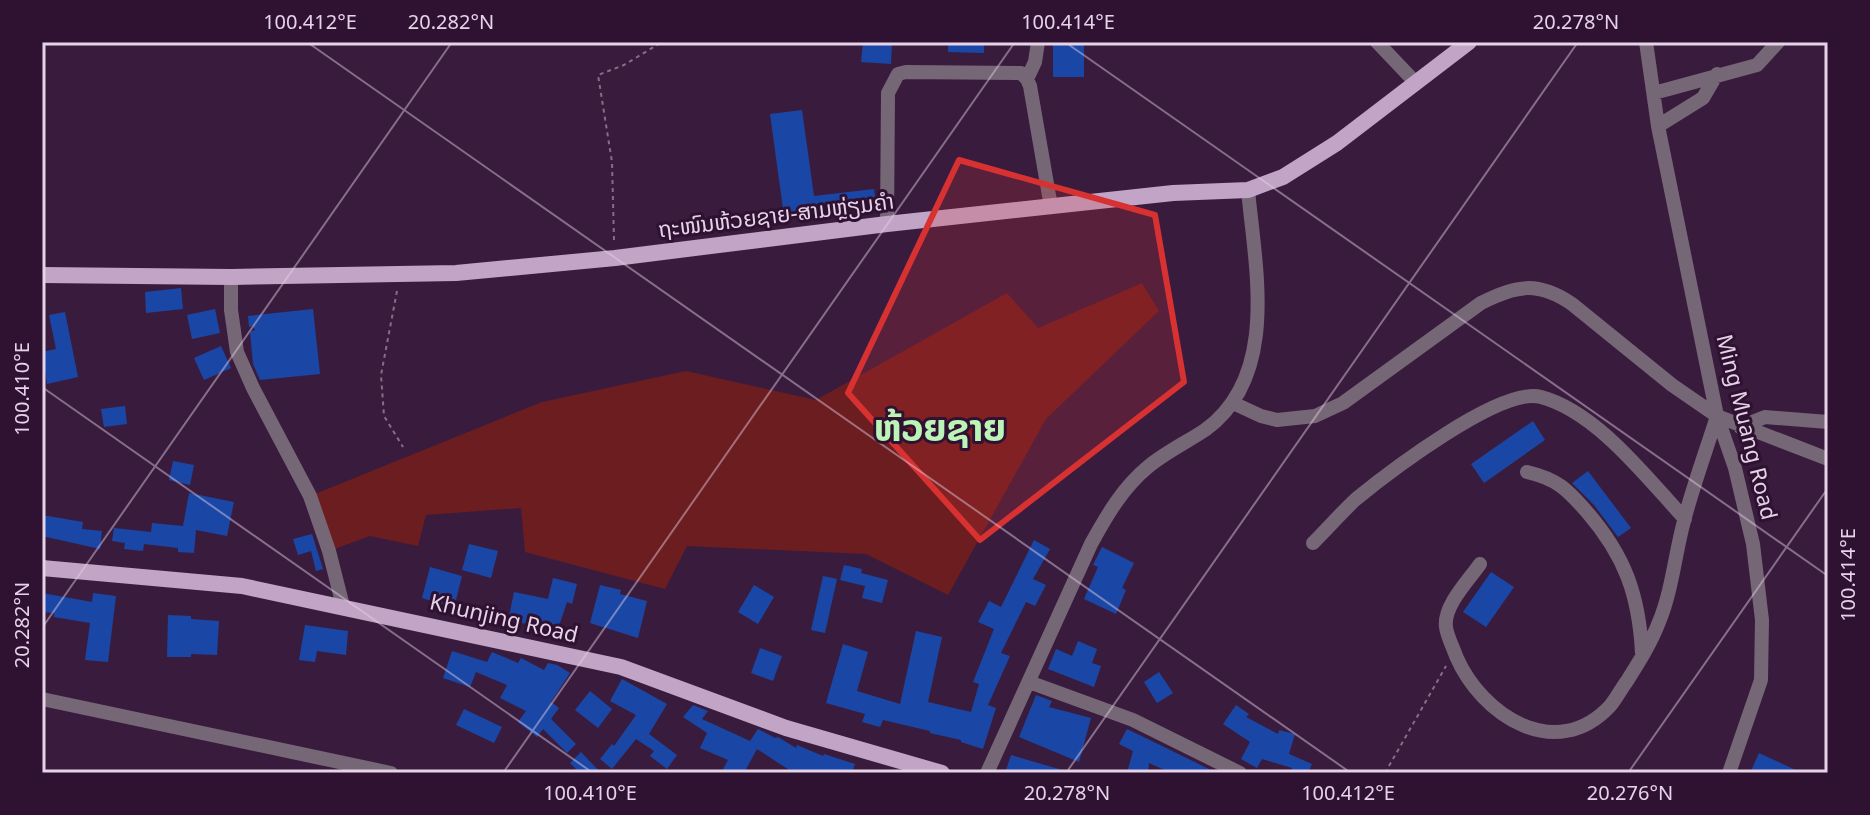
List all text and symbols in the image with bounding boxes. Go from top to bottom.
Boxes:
text: 100.412°E [263,5,357,38]
text: 20.282°N [408,5,494,38]
text: 100.414°E [1021,5,1115,38]
text: 20.278°N [1533,5,1619,38]
street label: ຖະໜົນຫ້ວຍຊາຍ-ສາມຫຼ່ຽມຄຳ [656,183,896,247]
street label: Ming Muang Road [1707,330,1787,524]
text: 100.410°E [5,342,38,436]
district label: ຫ້ວຍຊາຍ [874,396,1006,459]
text: 100.414°E [1831,528,1864,622]
text: 20.282°N [5,582,38,668]
street label: Khunjing Road [426,583,582,653]
text: 100.410°E [543,776,637,809]
text: 20.278°N [1024,776,1110,809]
text: 100.412°E [1301,776,1395,809]
text: 20.276°N [1587,776,1673,809]

